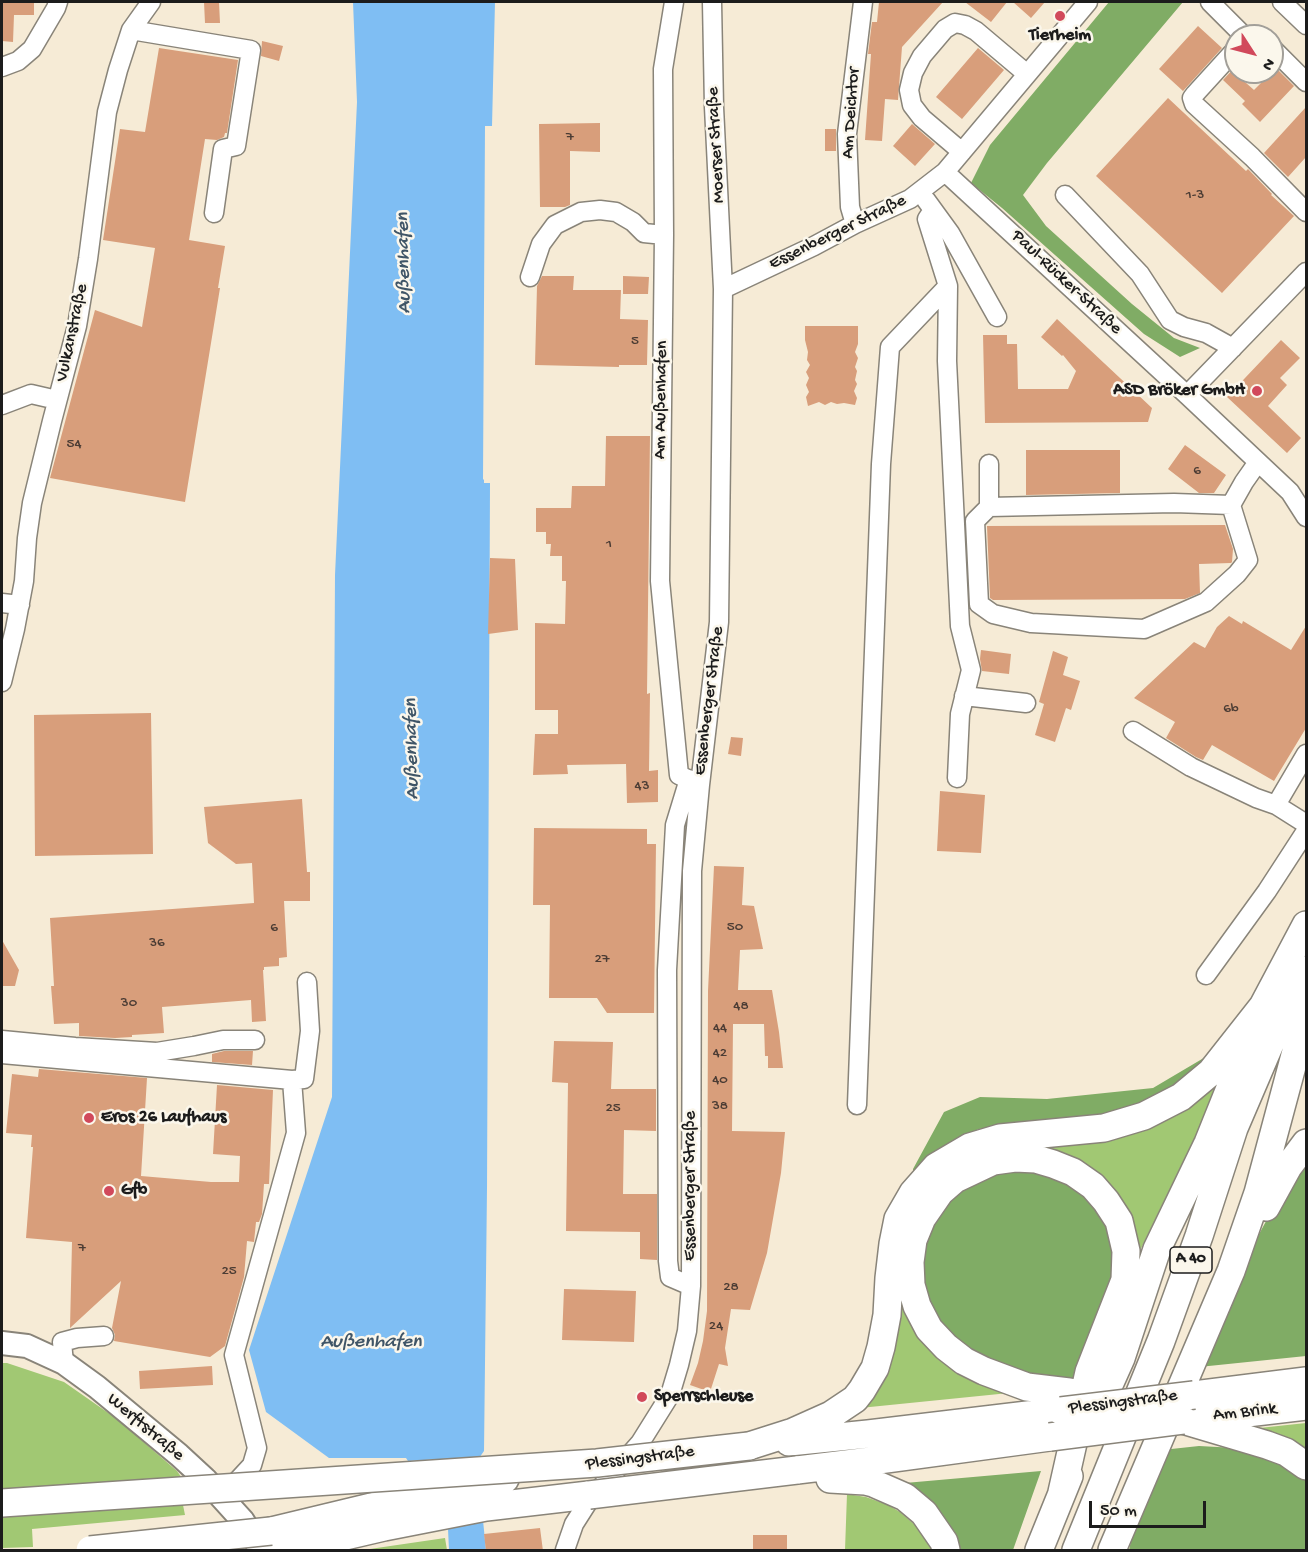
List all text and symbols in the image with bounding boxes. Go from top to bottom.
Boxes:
marker: Tierheim [1053,9,1067,23]
north arrow [1224,24,1284,84]
place label: Tierheim [1029,25,1091,47]
text: N [1257,54,1278,74]
street label: Am Deichtor [838,67,866,159]
street label: Moerser Straße [703,86,731,204]
house number: 7 [566,129,574,147]
house number: 1-3 [1186,187,1204,205]
street label: Essenberger Straße [766,190,910,276]
water label: Außenhafen [392,212,418,314]
street label: Paul-Rücker-Straße [1006,226,1126,340]
street label: Vulkanstraße [52,282,94,384]
house number: 5 [631,333,639,351]
street label: Am Außenhafen [650,341,674,459]
place label: ASD Bröker GmbH [1113,380,1245,402]
marker: ASD Bröker GmbH [1250,384,1264,398]
house number: 54 [67,436,81,454]
house number: 6 [1193,463,1201,481]
house number: 1 [606,536,612,554]
street label: Essenberger Straße [690,625,730,777]
water label: Außenhafen [400,698,426,800]
house number: 6b [1223,701,1239,719]
house number: 43 [635,778,649,796]
house number: 50 [727,919,743,937]
house number: 6 [270,920,278,938]
house number: 36 [149,935,165,953]
house number: 27 [594,951,610,969]
house number: 30 [121,995,137,1013]
house number: 48 [733,998,749,1016]
house number: 44 [713,1020,727,1038]
house number: 42 [713,1045,727,1063]
house number: 40 [712,1072,728,1090]
house number: 38 [712,1098,728,1116]
house number: 25 [605,1100,621,1118]
place label: Eros 26 Laufhaus [101,1107,226,1129]
marker: Eros 26 Laufhaus [82,1111,96,1125]
street label: Essenberger Straße [680,1111,702,1261]
place label: Gfb [121,1180,147,1202]
marker: Gfb [102,1184,116,1198]
house number: 7 [78,1240,86,1258]
road number: A 40 [1170,1247,1212,1273]
house number: 25 [221,1263,237,1281]
house number: 28 [723,1279,739,1297]
house number: 24 [709,1318,723,1336]
water label: Außenhafen [321,1331,421,1355]
place label: Sperrschleuse [654,1386,753,1408]
street label: Plessingstraße [1067,1386,1179,1420]
street label: Werftstraße [102,1389,188,1467]
marker: Sperrschleuse [635,1390,649,1404]
street label: Am Brink [1212,1399,1278,1427]
street label: Plessingstraße [584,1442,696,1476]
scale bar [1092,1489,1209,1527]
text: 50 m [1100,1501,1137,1522]

